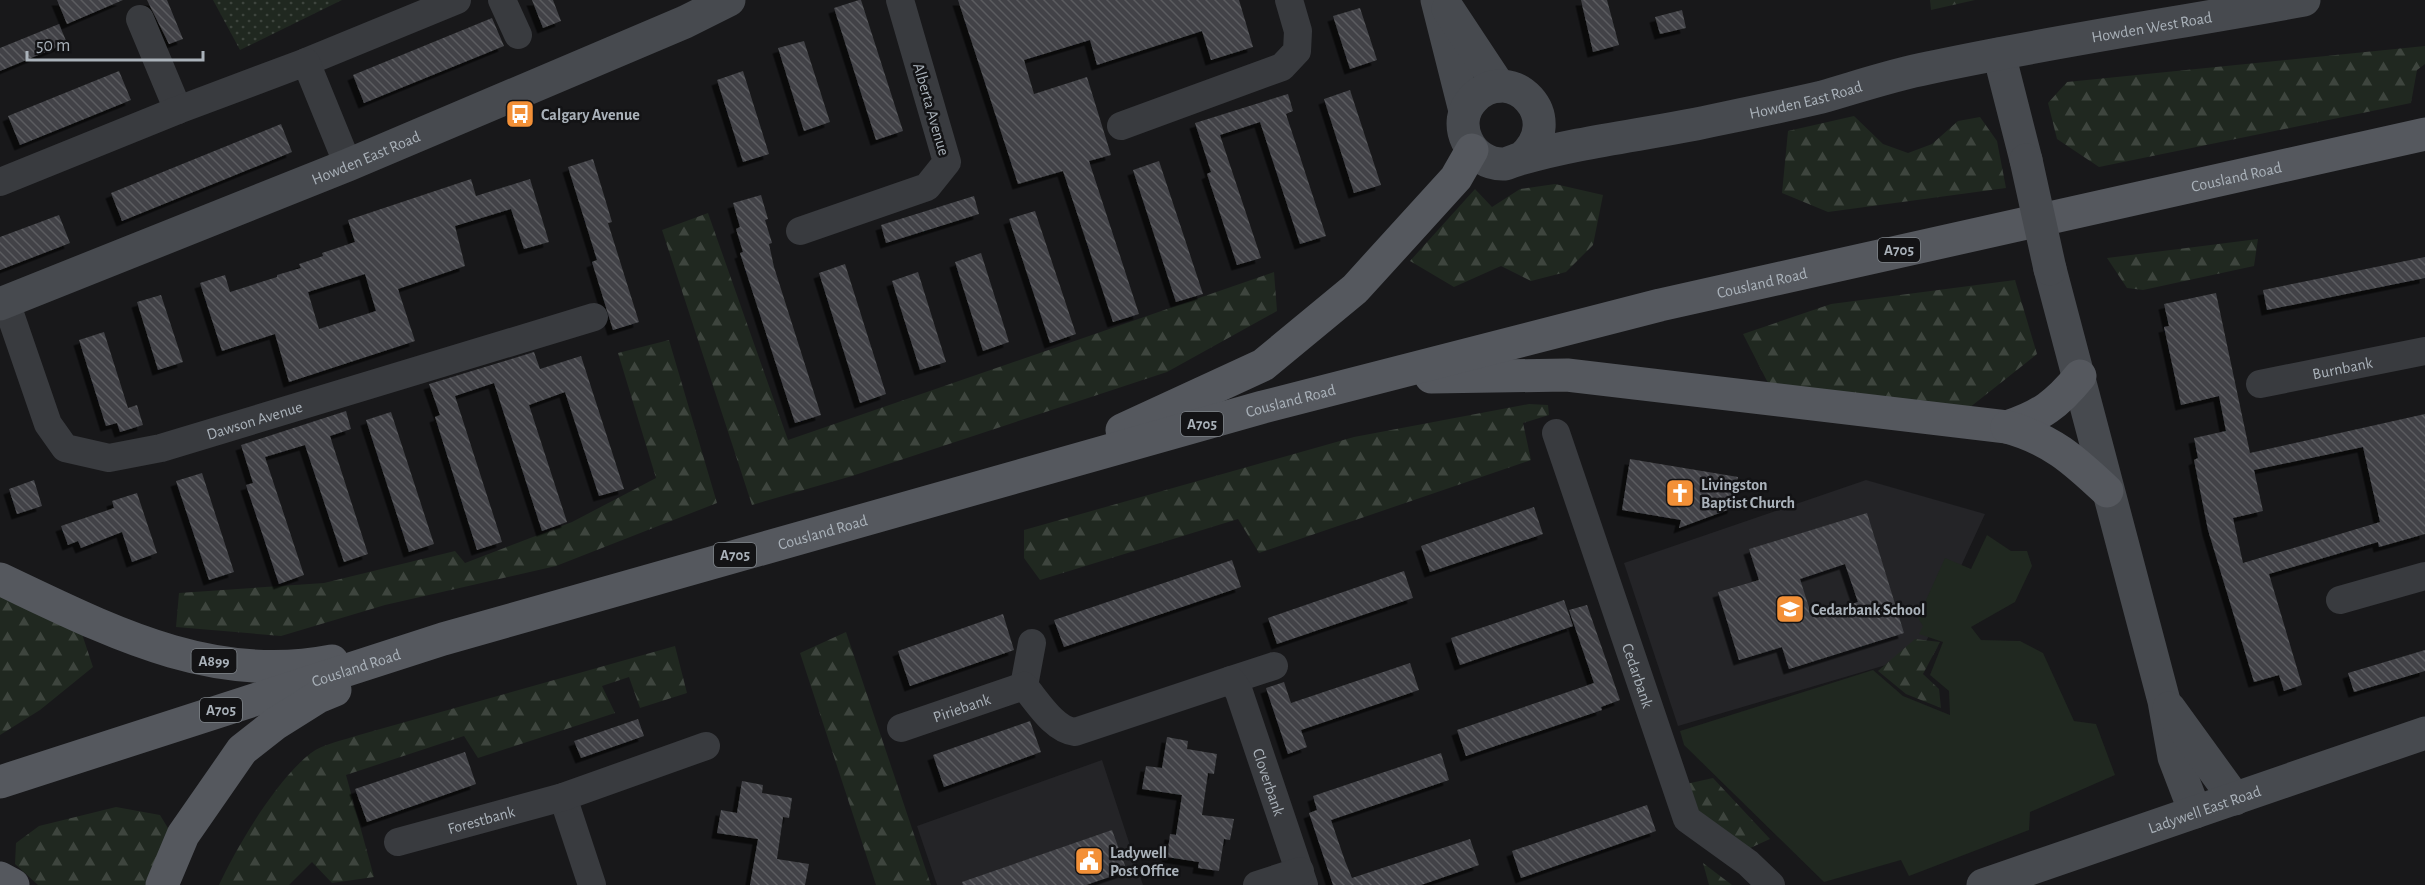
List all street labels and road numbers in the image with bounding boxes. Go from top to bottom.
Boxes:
street label: Howden West Road [2090,9,2213,46]
street label: Alberta Avenue [910,61,952,158]
street label: Howden East Road [1748,79,1864,122]
street label: Howden East Road [310,128,423,188]
street label: Cousland Road [2190,159,2283,195]
road number: A705 [1878,238,1920,262]
street label: Cousland Road [1715,265,1809,301]
street label: Burnbank [2311,355,2375,382]
street label: Cousland Road [1244,382,1337,421]
street label: Dawson Avenue [205,399,305,443]
road number: A705 [1181,412,1223,436]
street label: Cousland Road [776,512,869,553]
road number: A705 [714,543,756,567]
street label: Cedarbank [1619,641,1656,711]
street label: Cousland Road [310,646,403,690]
road number: A899 [192,649,236,673]
street label: Piriebank [931,691,993,725]
road number: A705 [200,698,242,722]
street label: Cloverbank [1250,746,1287,819]
street label: Ladywell East Road [2146,783,2263,837]
street label: Forestbank [446,803,517,837]

